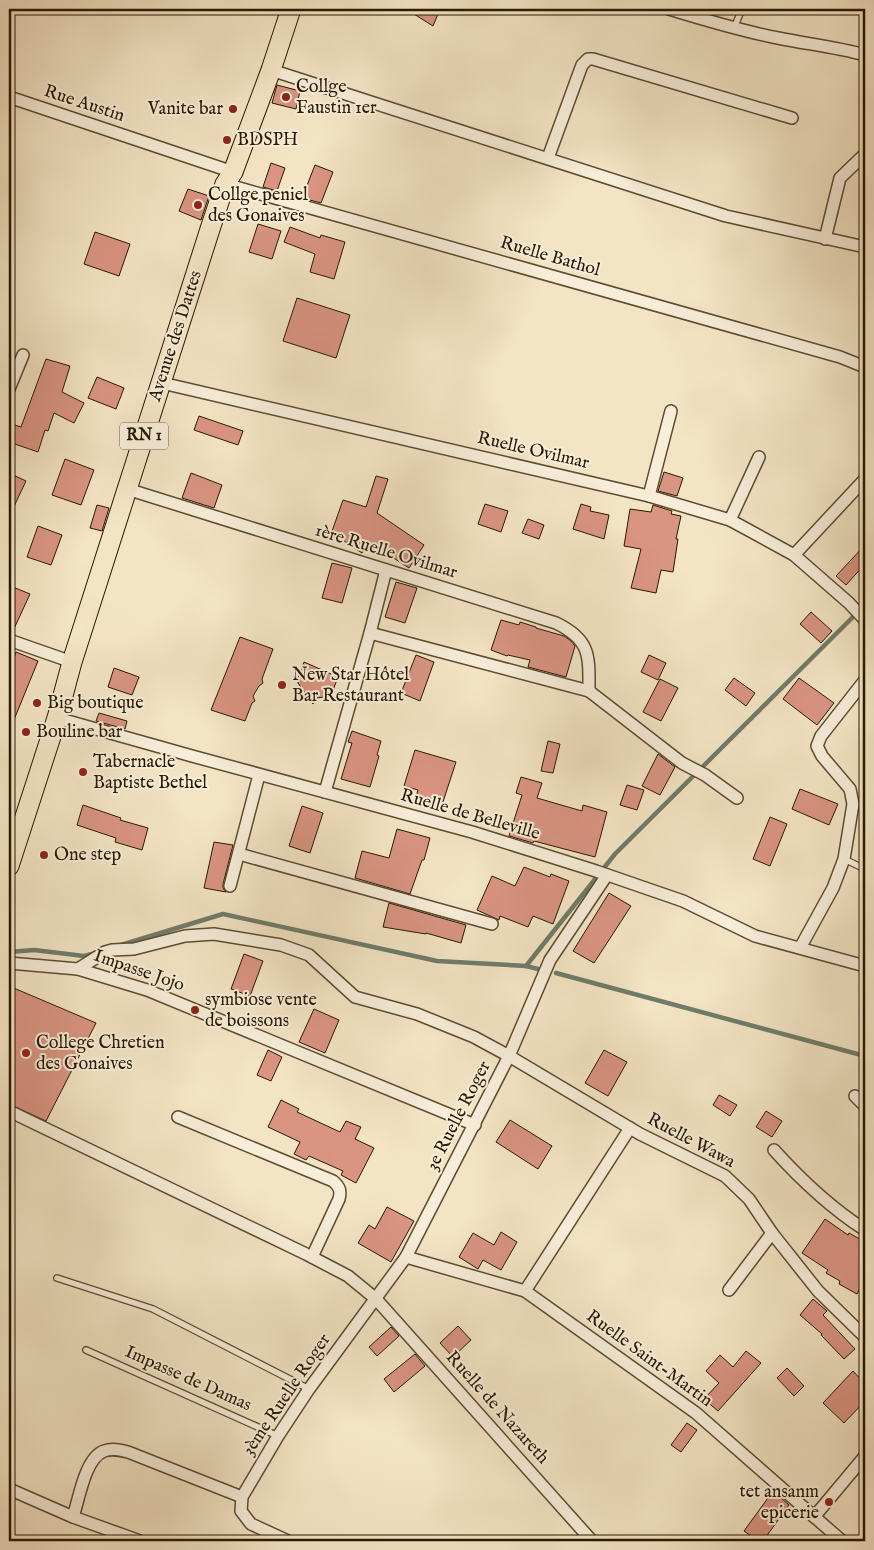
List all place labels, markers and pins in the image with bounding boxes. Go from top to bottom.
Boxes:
place label: Collge Faustin 1er [296,76,377,120]
marker: Collge Faustin 1er [280,91,292,103]
place label: Vanite bar [147,98,223,121]
marker: Vanite bar [227,103,239,115]
place label: BDSPH [237,129,298,152]
marker: BDSPH [221,134,233,146]
place label: Collge peniel des Gonaives [208,184,308,228]
marker: Collge peniel des Gonaives [192,199,204,211]
place label: New Star Hôtel Bar Restaurant [292,664,409,708]
marker: New Star Hôtel Bar Restaurant [276,679,288,691]
place label: Big boutique [47,692,143,715]
marker: Big boutique [31,697,43,709]
place label: Bouline bar [36,721,123,744]
marker: Bouline bar [20,726,32,738]
place label: Tabernacle Baptiste Bethel [93,751,207,795]
marker: Tabernacle Baptiste Bethel [77,766,89,778]
place label: One step [54,844,121,867]
marker: One step [38,849,50,861]
place label: symbiose vente de boissons [205,989,317,1033]
marker: symbiose vente de boissons [189,1004,201,1016]
place label: College Chretien des Gonaives [36,1032,165,1076]
marker: College Chretien des Gonaives [20,1047,32,1059]
place label: tet ansanm epicerie [739,1481,819,1525]
marker: tet ansanm epicerie [823,1496,835,1508]

